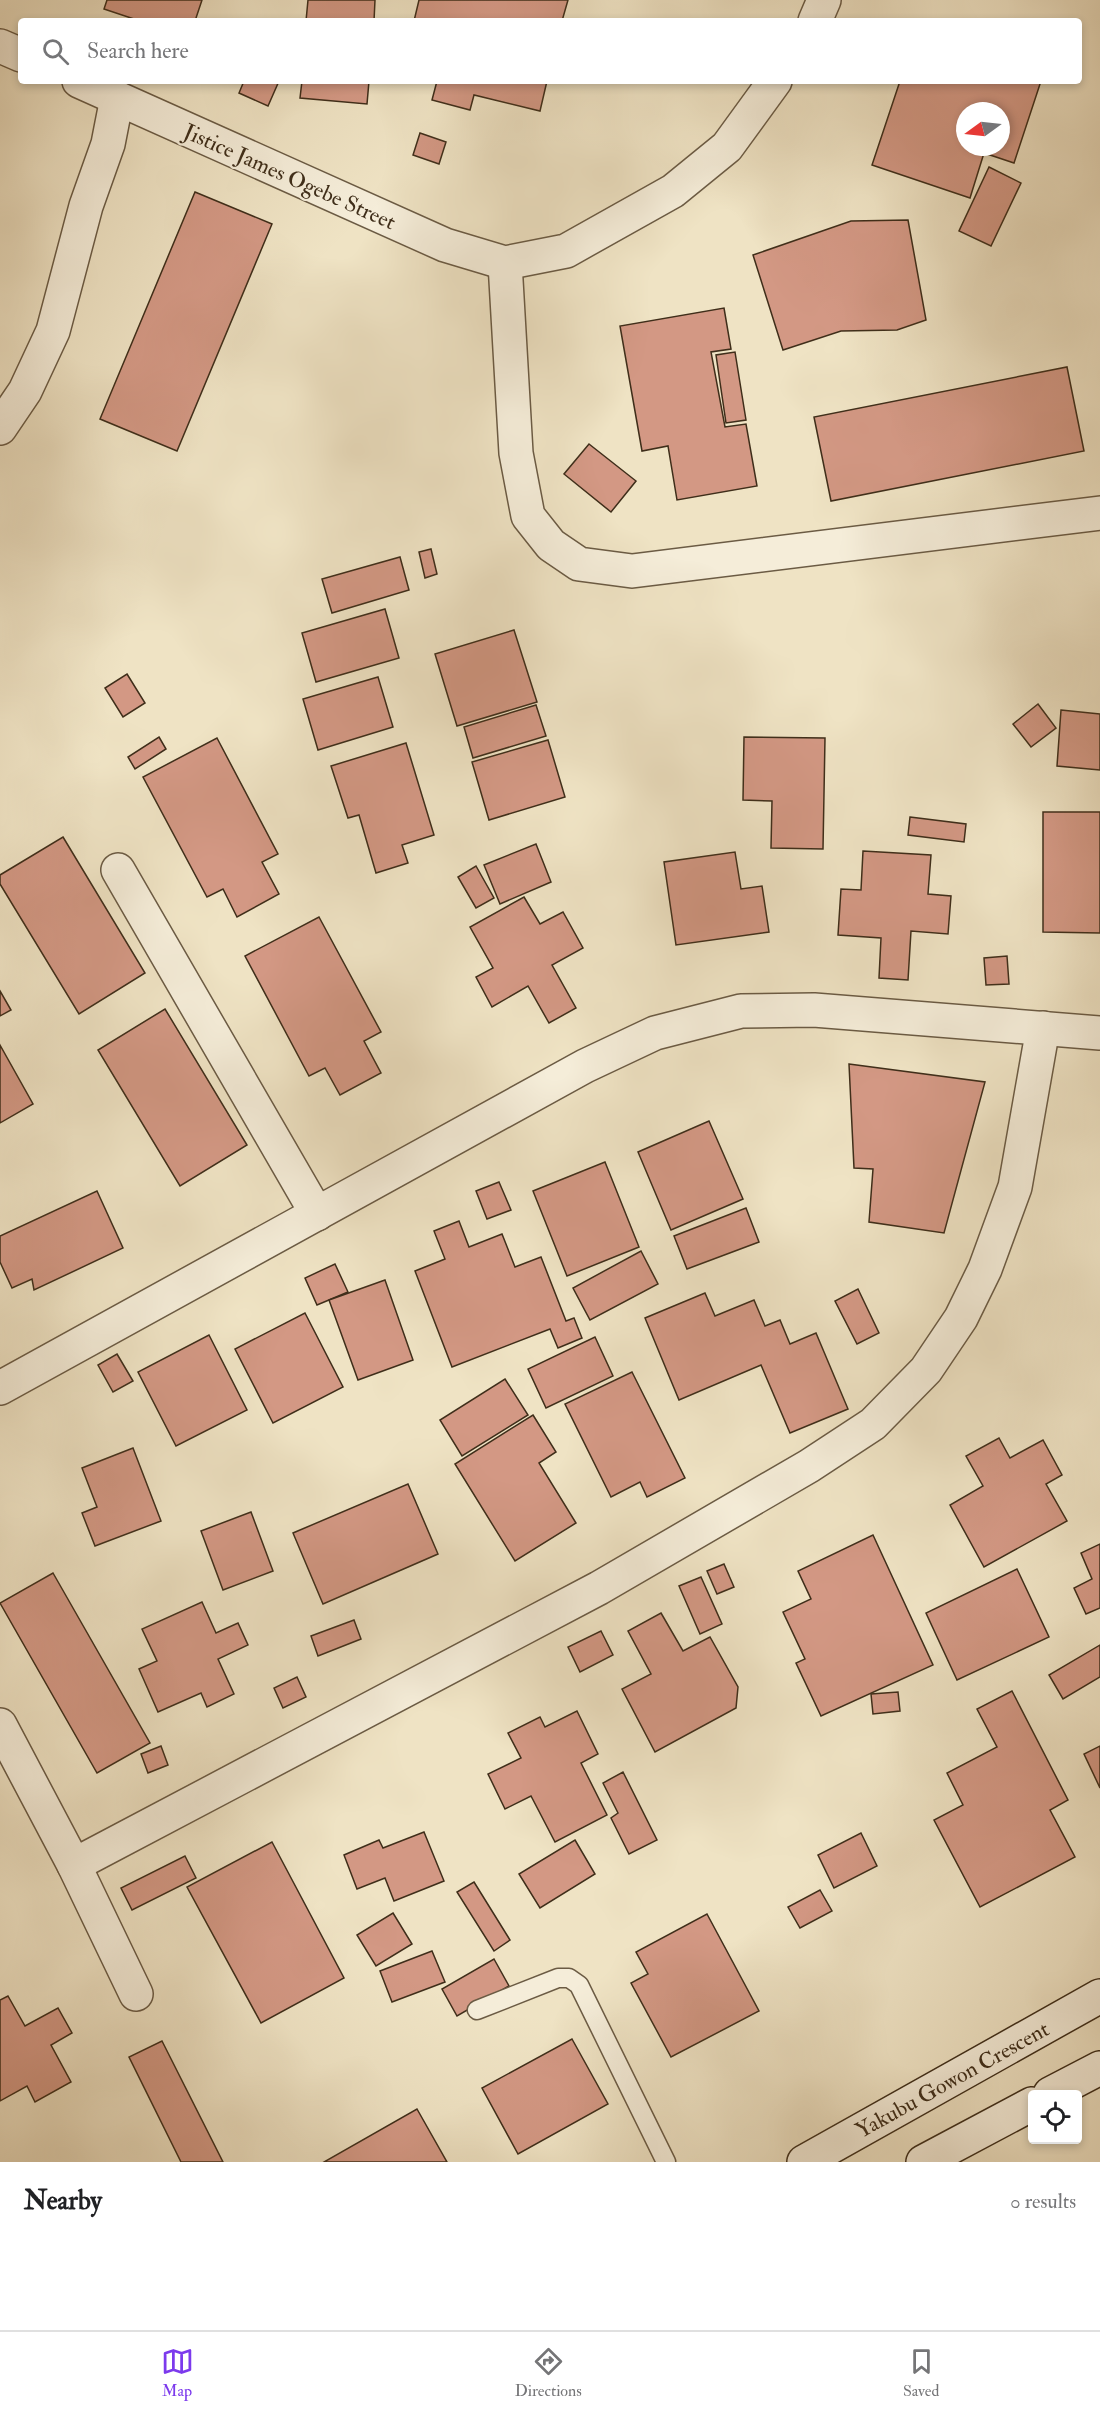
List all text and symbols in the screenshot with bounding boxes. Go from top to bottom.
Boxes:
search box [18,18,1082,84]
icon: search [39,35,72,68]
text: Search here [87,37,189,65]
north arrow [956,102,1010,156]
street label: Jistice James Ogebe Street [178,117,400,236]
street label: Yakubu Gowon Crescent [851,2015,1054,2145]
map controls [1028,2090,1082,2144]
button: locate [1028,2090,1082,2144]
text: Nearby [24,2185,102,2217]
text: 0 results [1010,2189,1076,2214]
tab: Map [161,2345,194,2401]
tab: Directions [515,2345,582,2401]
tab: Saved [903,2345,939,2401]

